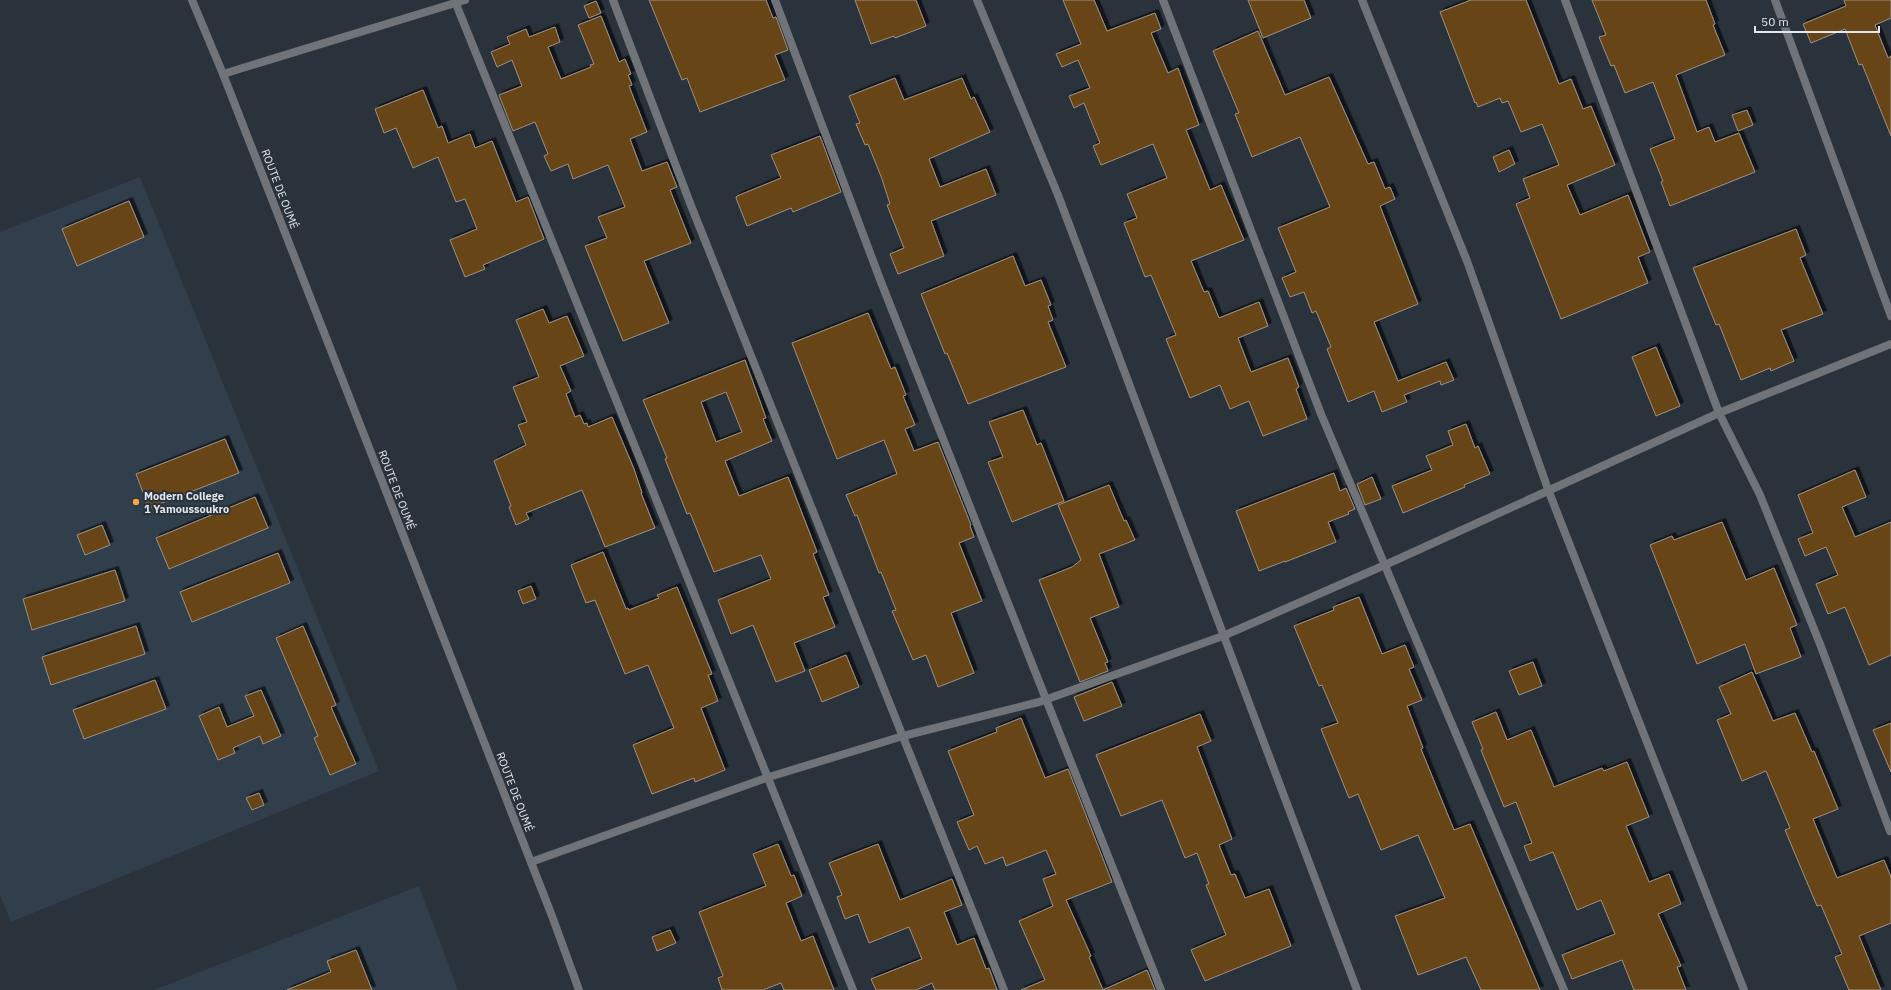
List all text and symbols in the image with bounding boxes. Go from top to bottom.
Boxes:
scale bar [1755,8,1879,34]
text: 50 m [1761,14,1789,29]
street label: ROUTE DE OUMÉ [258,147,302,231]
street label: ROUTE DE OUMÉ [375,448,419,532]
place label: Modern College 1 Yamoussoukro [144,489,229,516]
marker: Modern College 1 Yamoussoukro [131,497,141,507]
street label: ROUTE DE OUMÉ [493,750,537,834]

